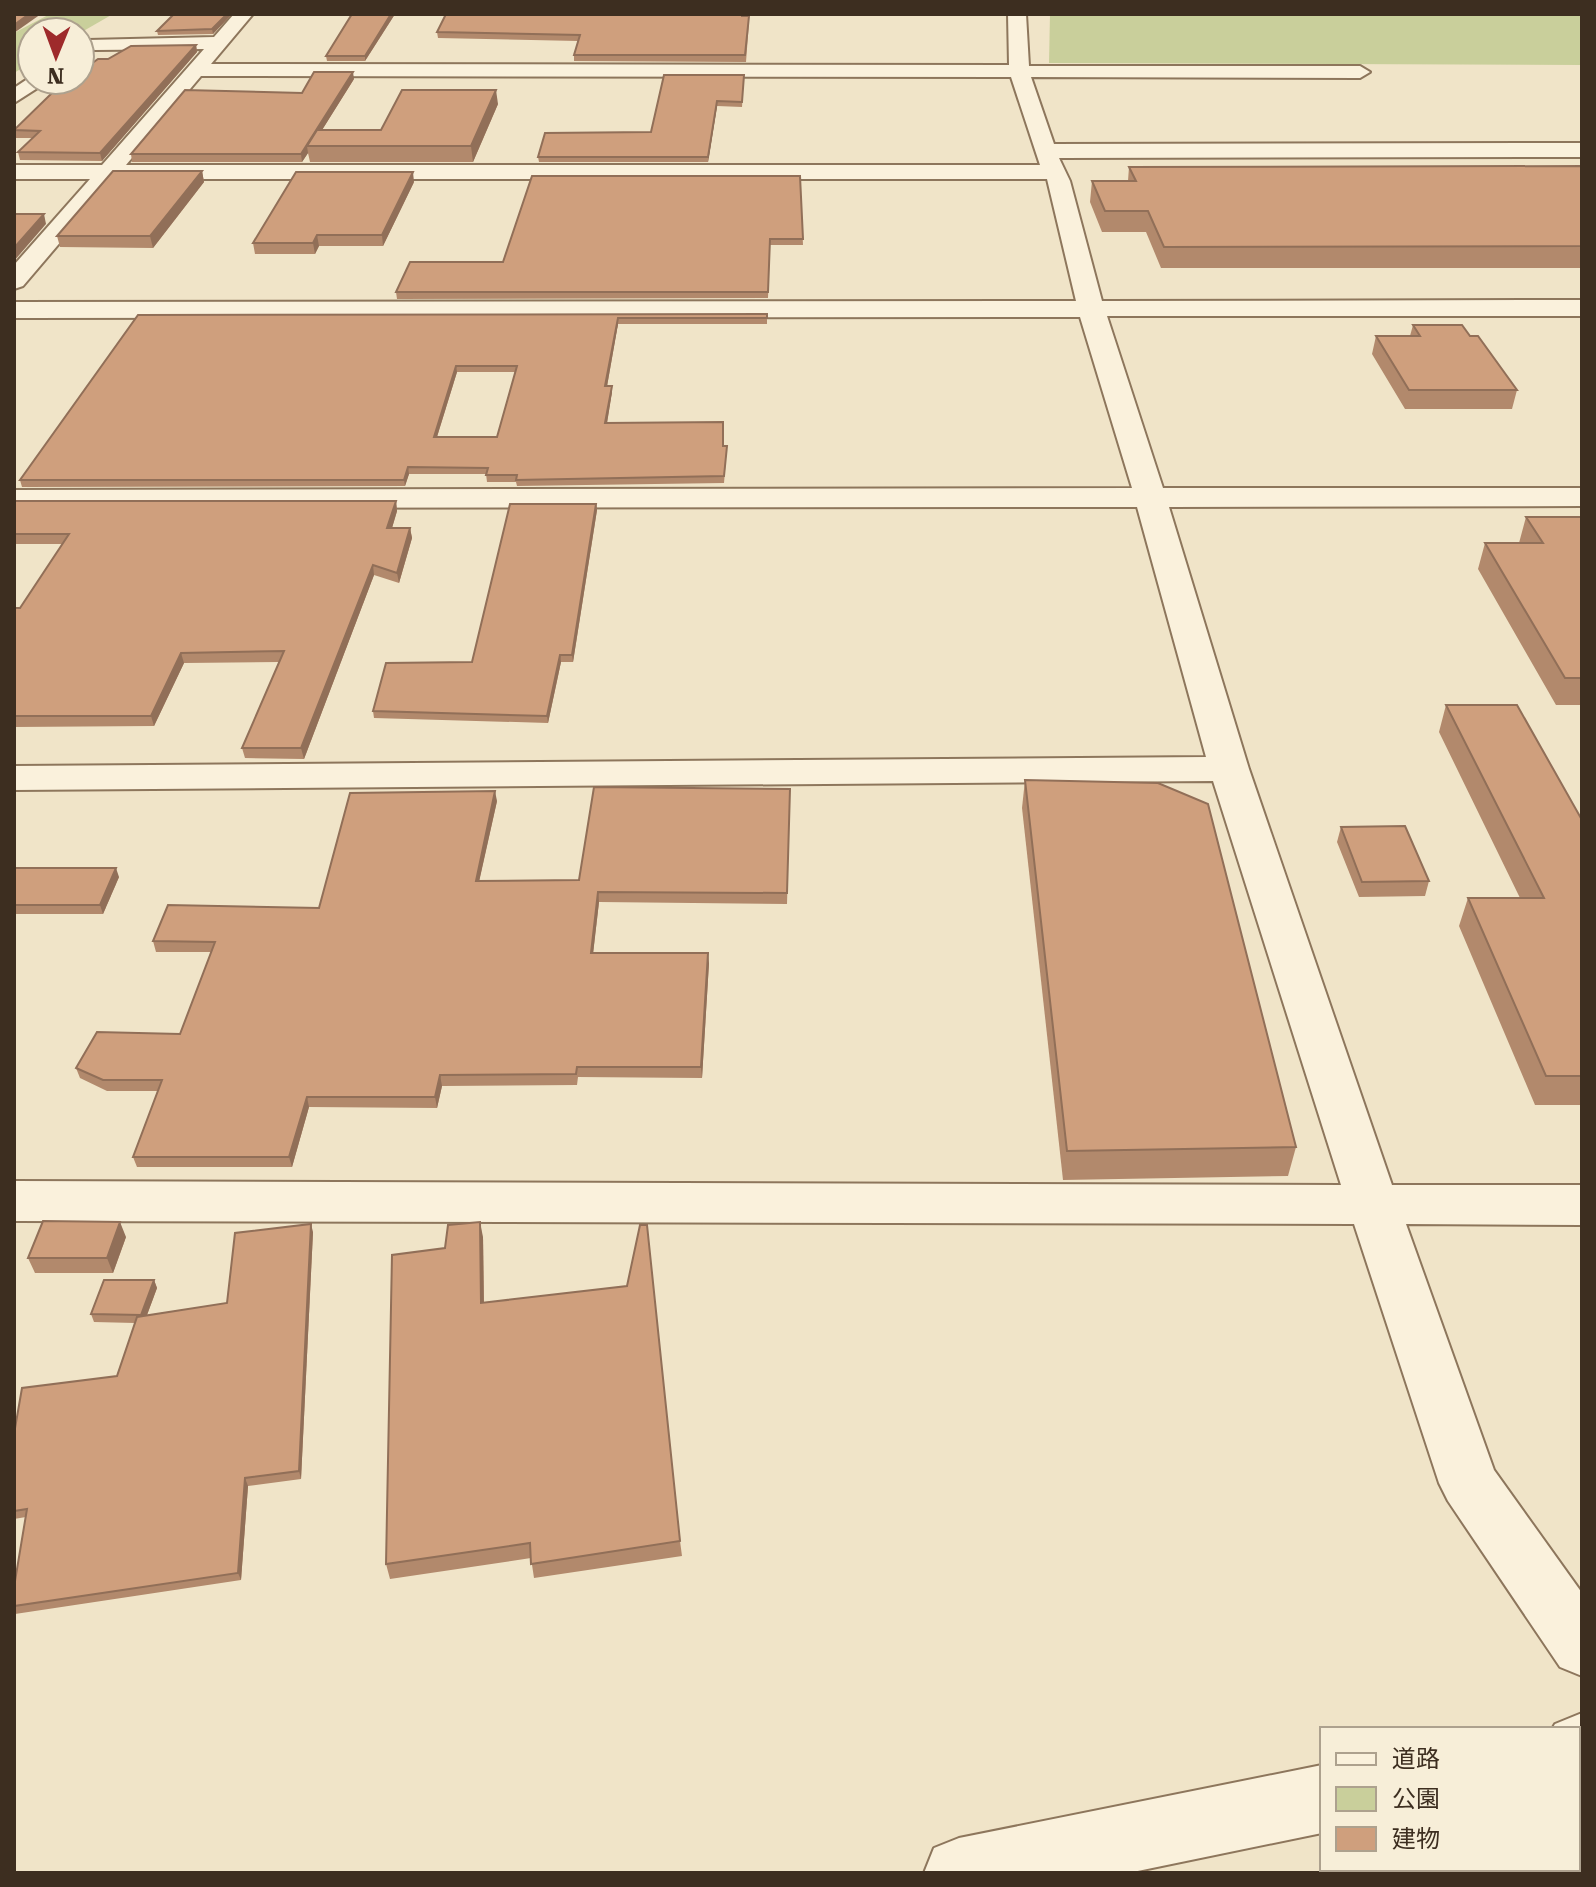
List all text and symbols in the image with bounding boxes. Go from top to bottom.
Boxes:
north arrow [16,16,96,96]
text: N [47,63,64,88]
legend [1320,1727,1580,1871]
text: 道路 [1392,1745,1440,1773]
text: 公園 [1392,1785,1440,1813]
text: 建物 [1392,1825,1440,1853]

